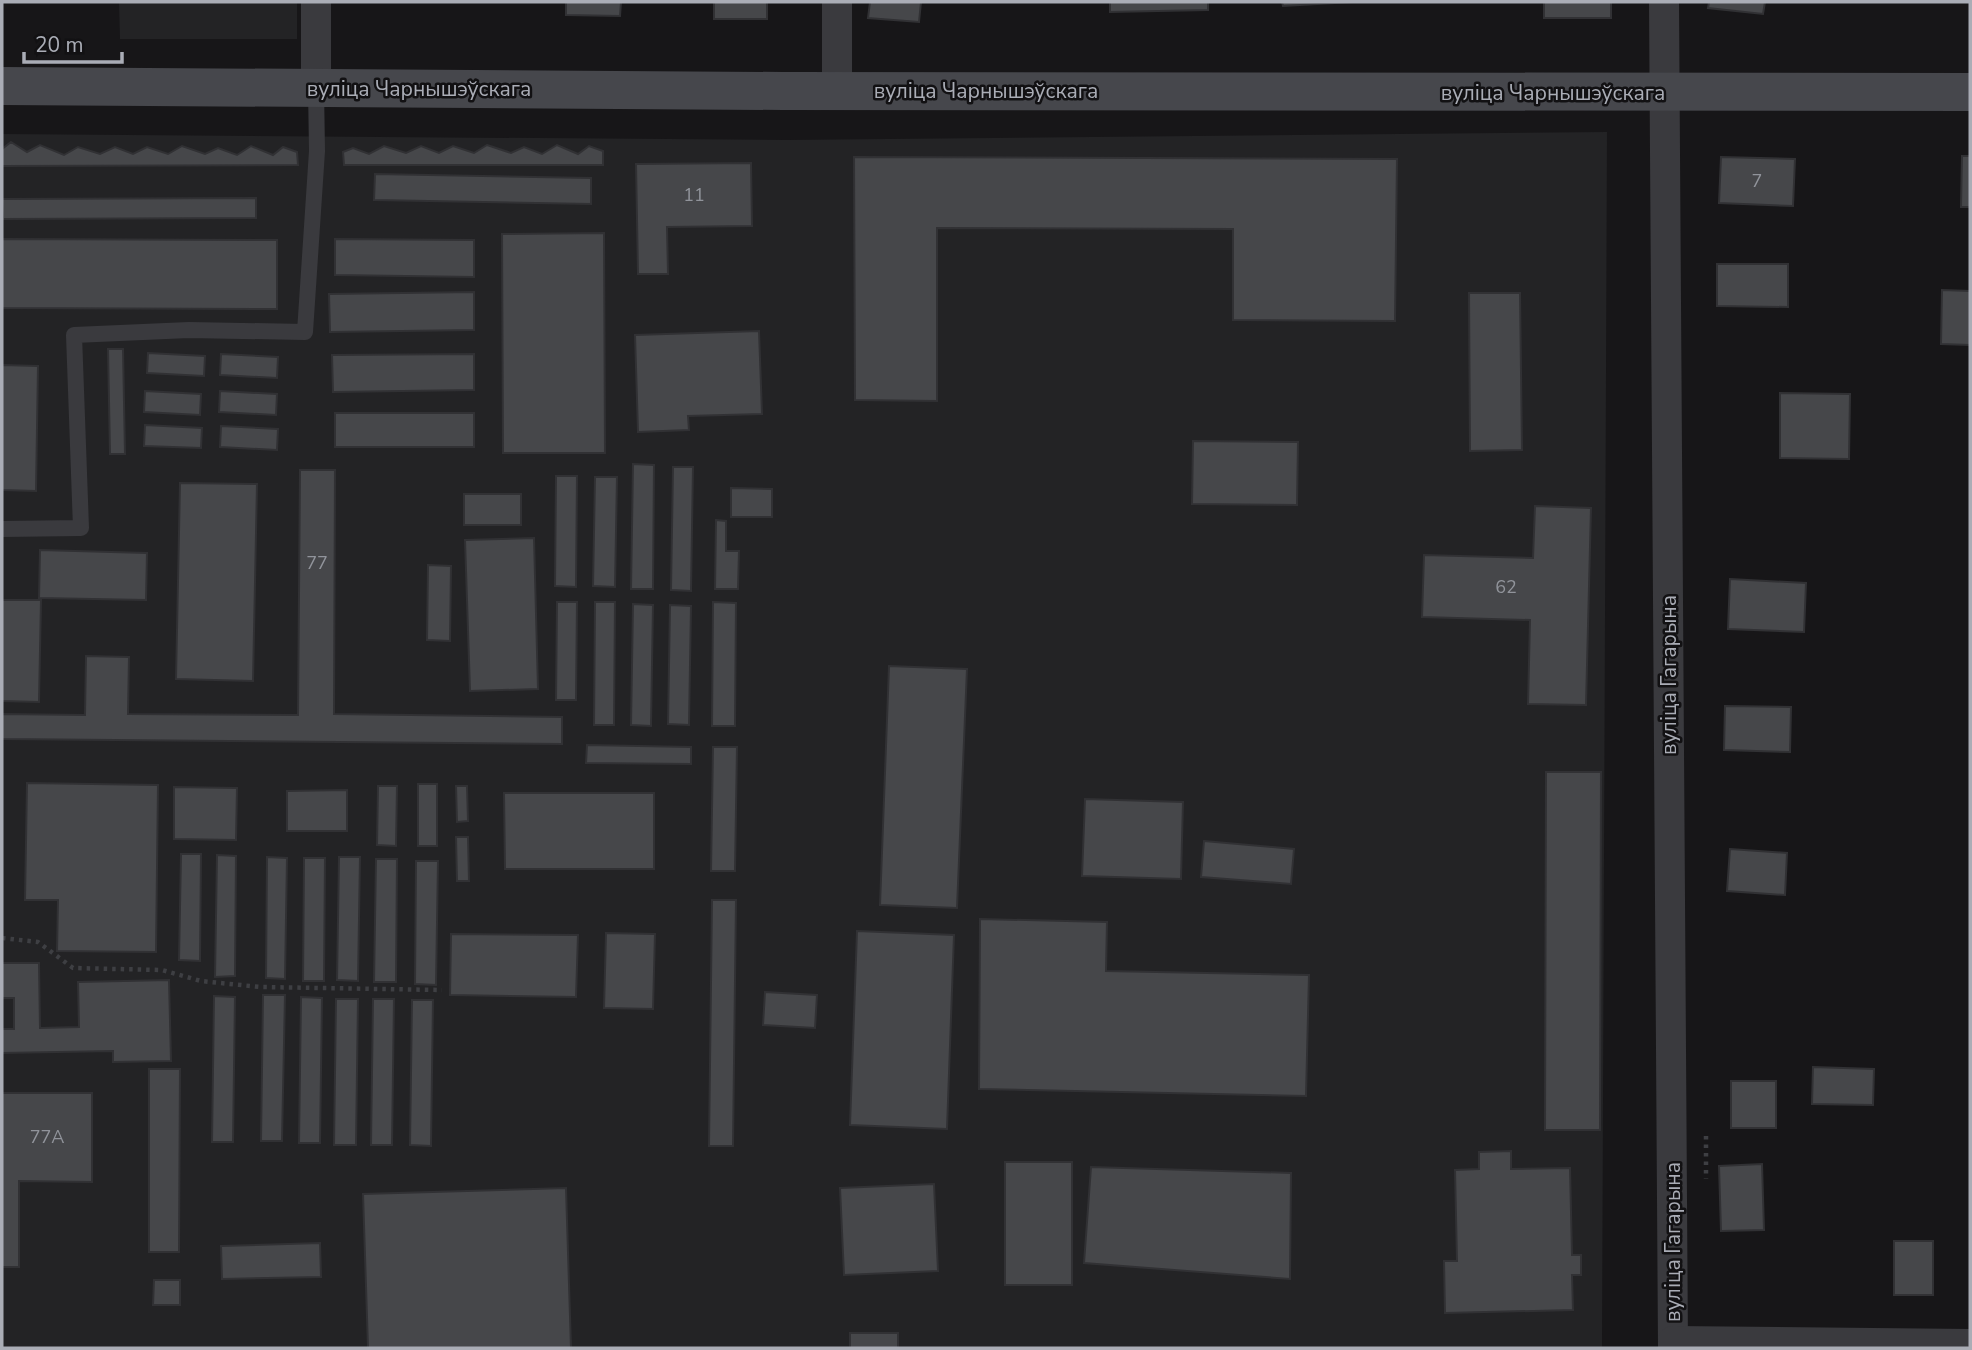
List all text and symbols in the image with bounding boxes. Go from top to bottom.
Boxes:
scale bar [24,21,122,65]
text: 20 m [35,31,84,59]
street label: вуліца Чарнышэўскага [307,75,531,103]
street label: вуліца Чарнышэўскага [874,77,1098,105]
street label: вуліца Чарнышэўскага [1441,79,1665,107]
house number: 7 [1752,169,1762,193]
house number: 11 [683,183,705,207]
house number: 77 [306,551,328,575]
house number: 62 [1495,575,1517,599]
street label: вуліца Гагарына [1655,595,1683,755]
house number: 77А [30,1125,64,1149]
street label: вуліца Гагарына [1659,1162,1687,1322]

